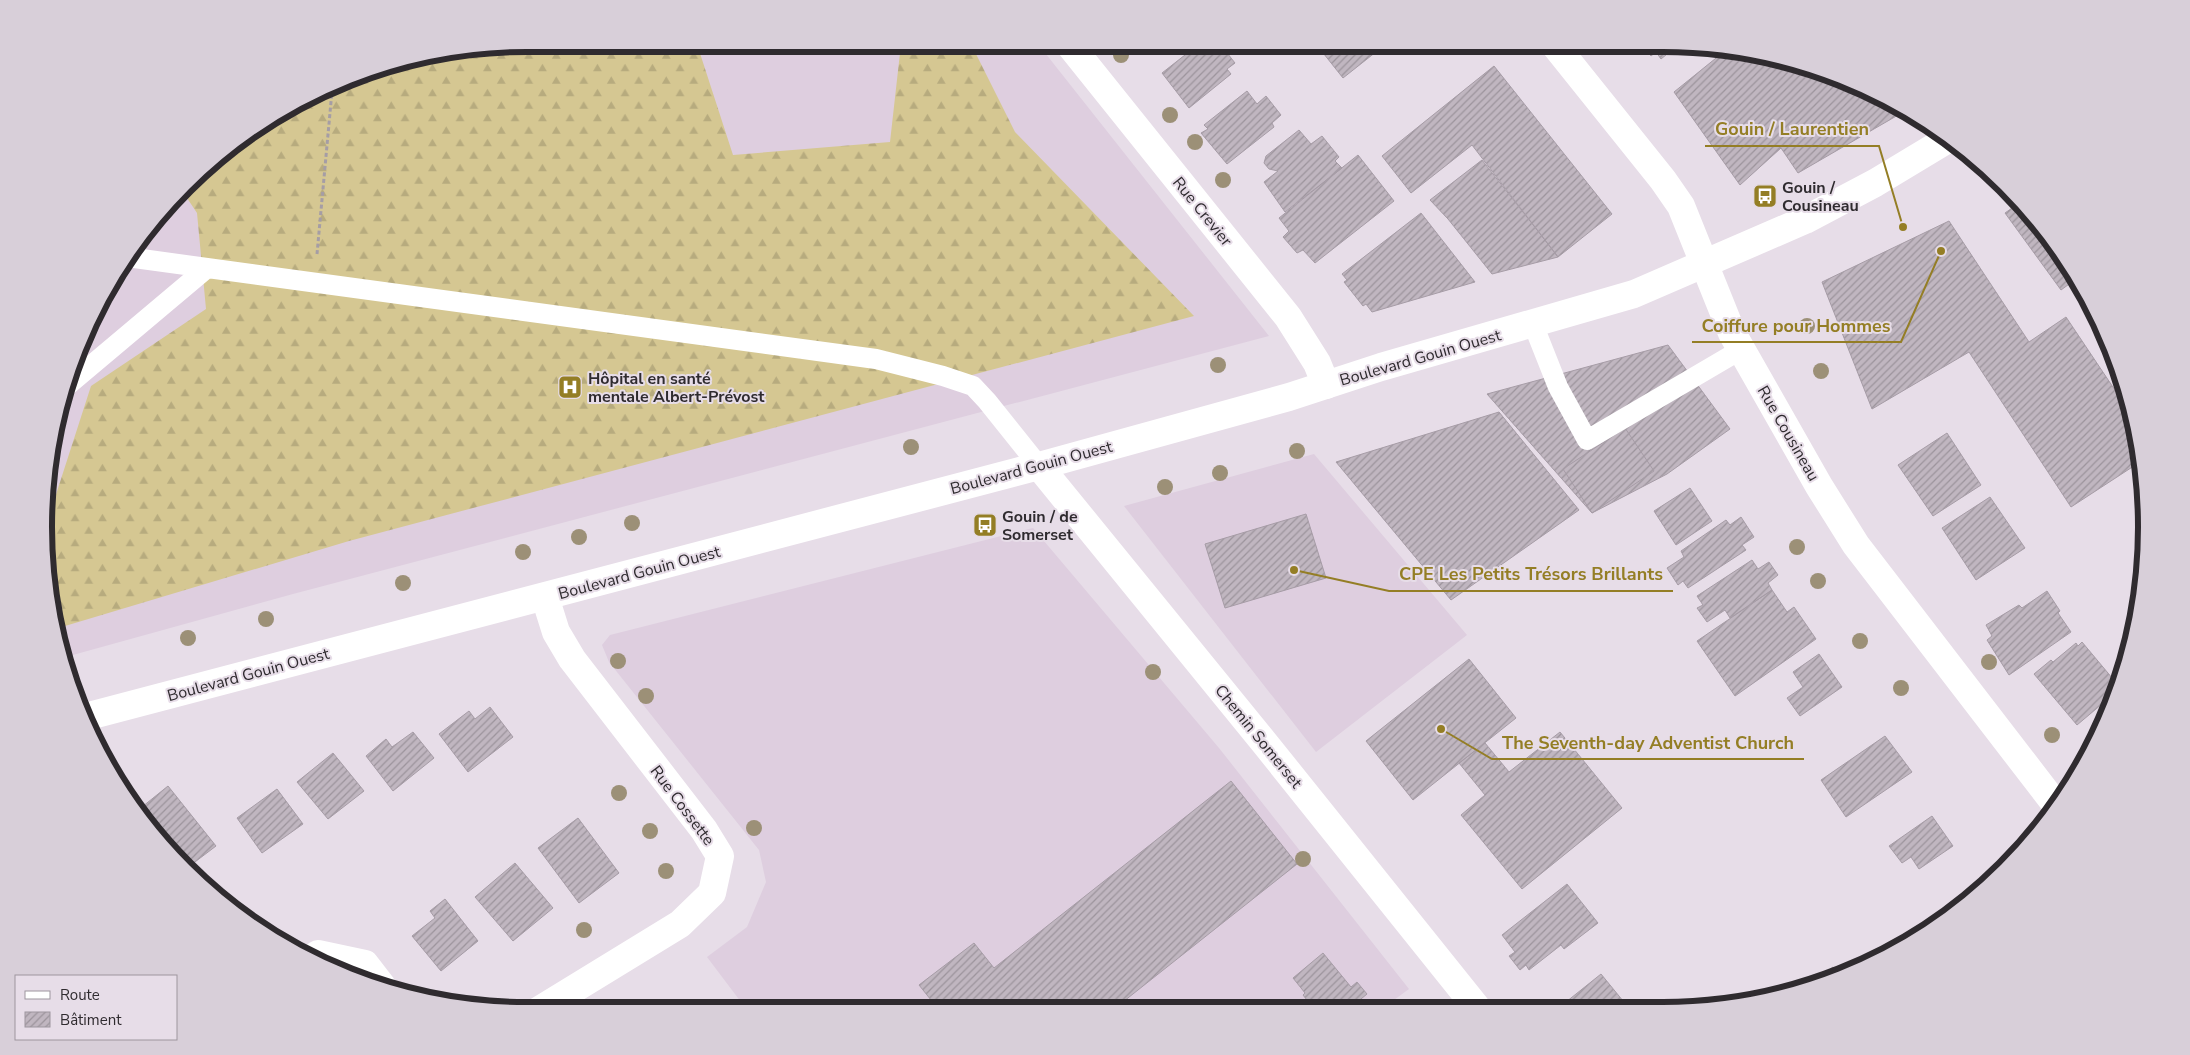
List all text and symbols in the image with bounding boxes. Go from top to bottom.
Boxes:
callout: Gouin / Laurentien [1705,113,1879,146]
text: Gouin / Laurentien [1715,117,1869,141]
street label: Rue Crevier [1167,172,1237,251]
place label: Gouin / Cousineau [1782,177,1859,217]
bus stop icon: Gouin / Cousineau [1752,183,1778,209]
callout: Coiffure pour Hommes [1692,309,1901,342]
text: Coiffure pour Hommes [1701,314,1891,338]
street label: Boulevard Gouin Ouest [1337,324,1504,392]
place label: Hôpital en santé mentale Albert-Prévost [588,368,765,408]
hospital icon: Hôpital en santé mentale Albert-Prévost [557,374,583,400]
street label: Rue Cousineau [1752,382,1824,485]
street label: Boulevard Gouin Ouest [948,436,1115,500]
place label: Gouin / de Somerset [1002,506,1078,546]
bus stop icon: Gouin / de Somerset [972,512,998,538]
street label: Boulevard Gouin Ouest [556,541,723,605]
callout: CPE Les Petits Trésors Brillants [1389,558,1673,591]
text: CPE Les Petits Trésors Brillants [1399,562,1663,586]
street label: Boulevard Gouin Ouest [165,643,332,707]
street label: Chemin Somerset [1210,680,1307,793]
callout: The Seventh-day Adventist Church [1492,726,1804,759]
text: The Seventh-day Adventist Church [1502,731,1794,755]
street label: Rue Cossette [645,761,719,850]
legend [15,975,178,1040]
text: Route [60,985,100,1005]
text: Bâtiment [60,1010,122,1030]

